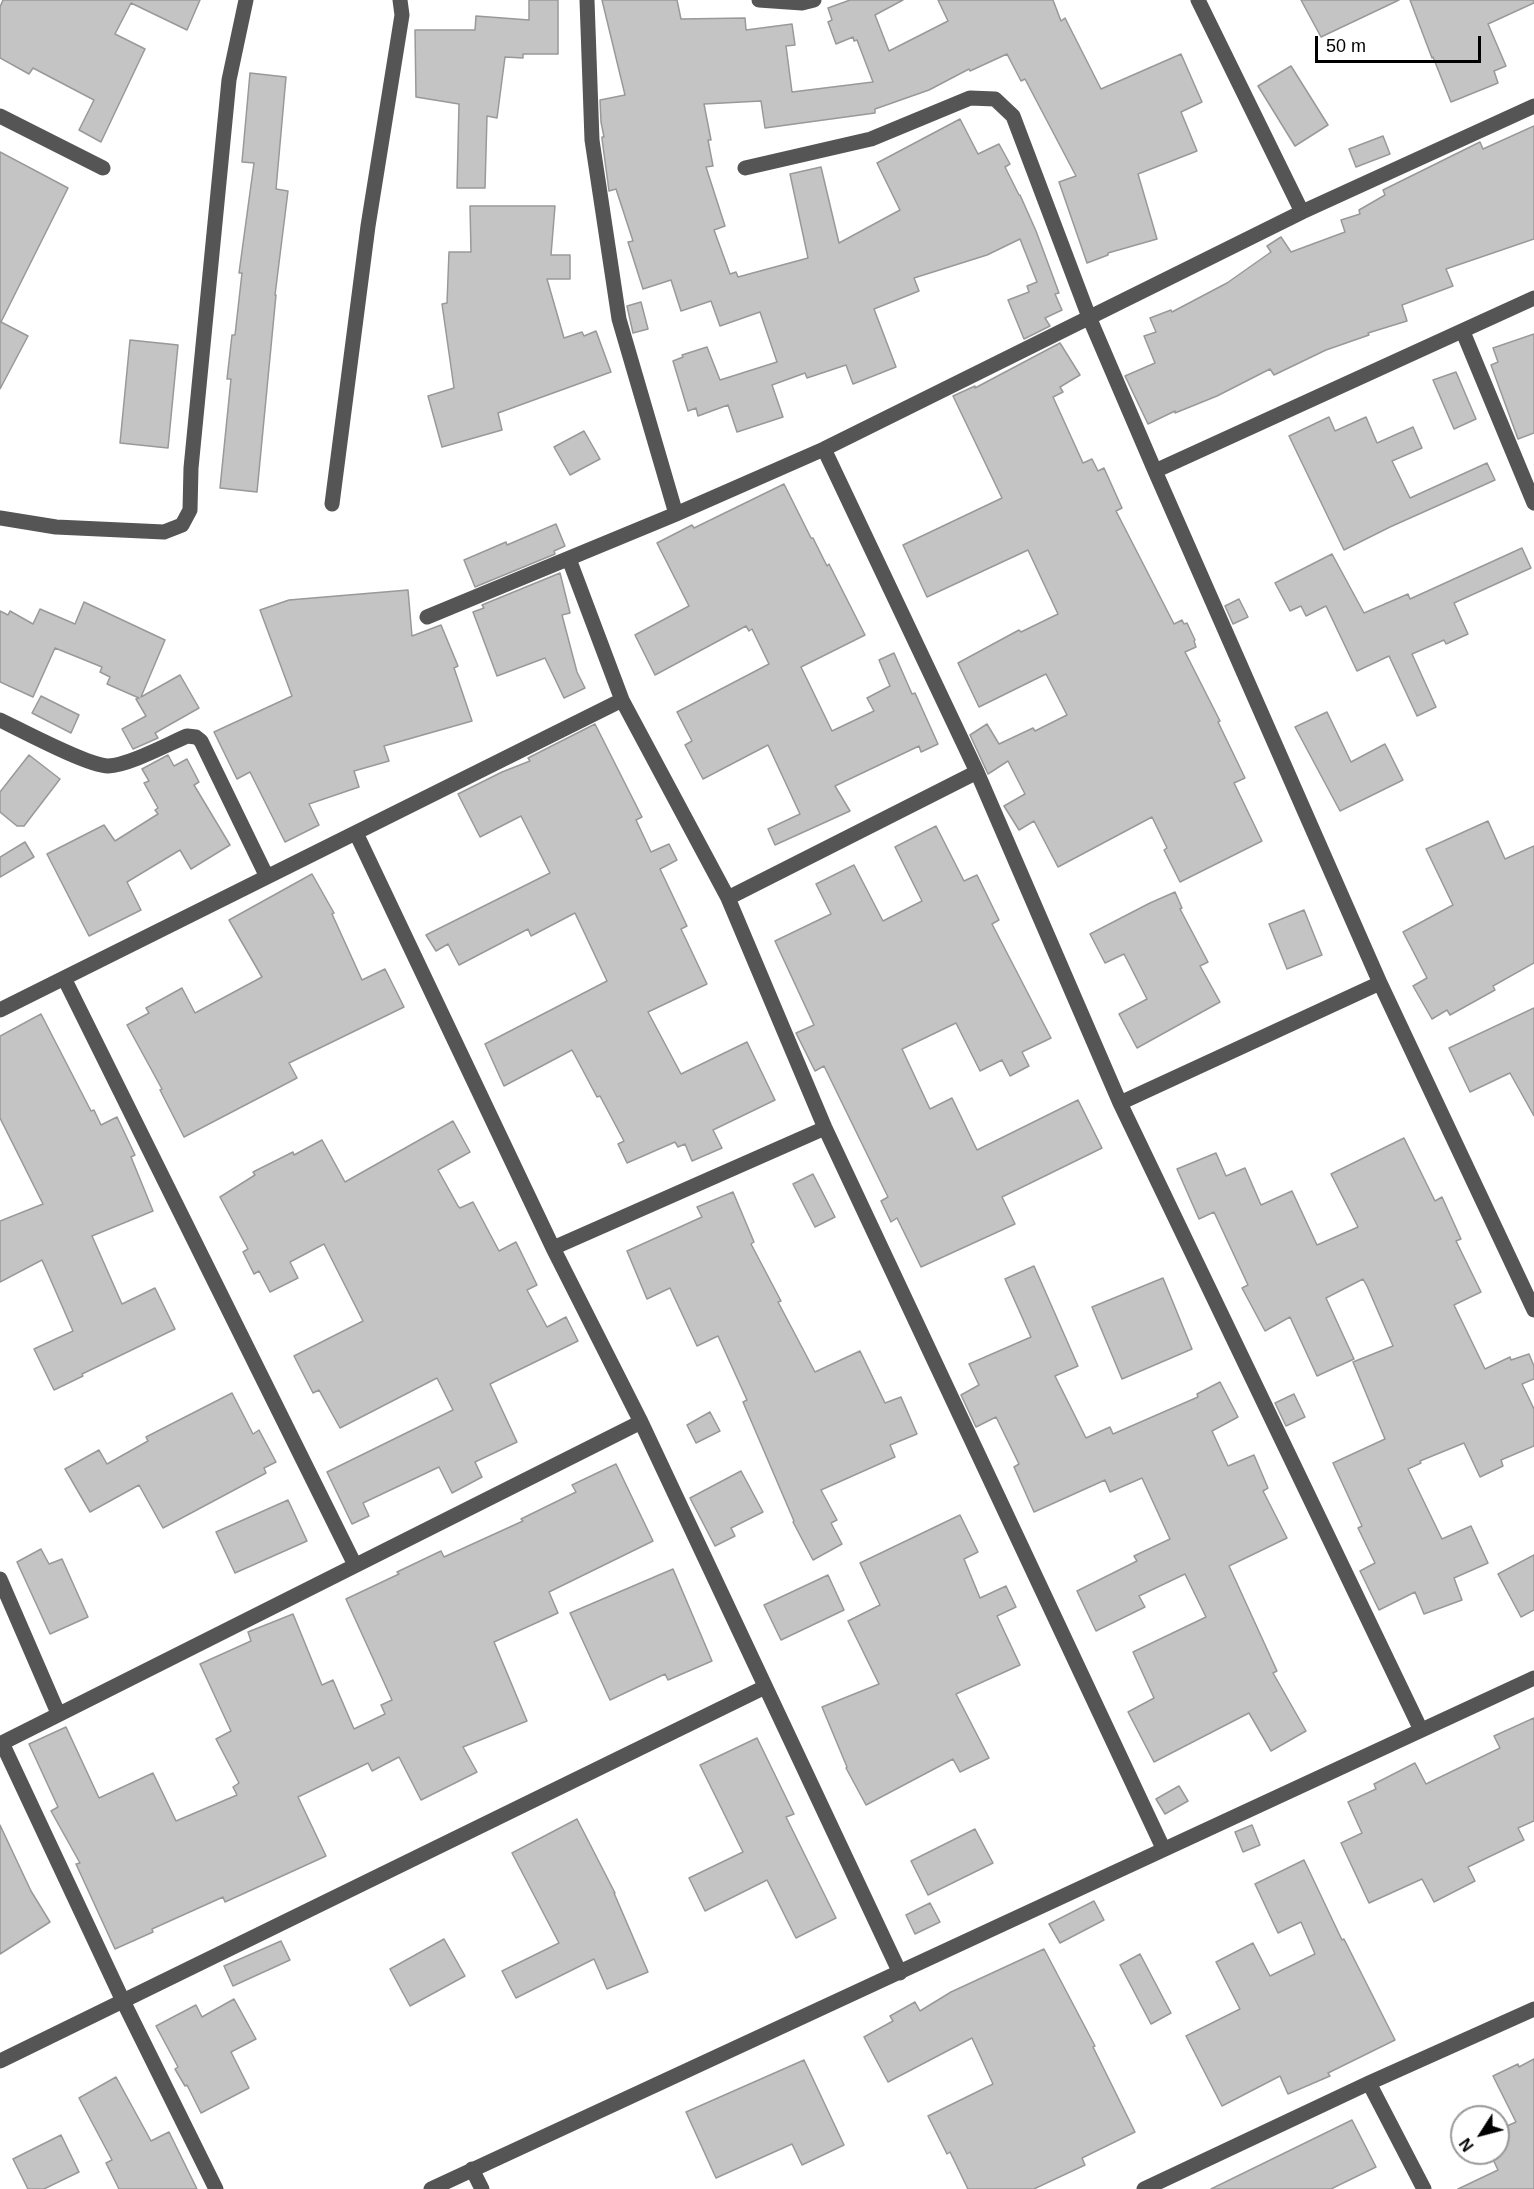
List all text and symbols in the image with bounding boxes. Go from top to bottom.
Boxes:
scale bar [1318,24,1484,62]
text: 50 m [1326,36,1366,56]
north arrow [1450,2105,1510,2165]
text: N [1456,2135,1477,2154]

